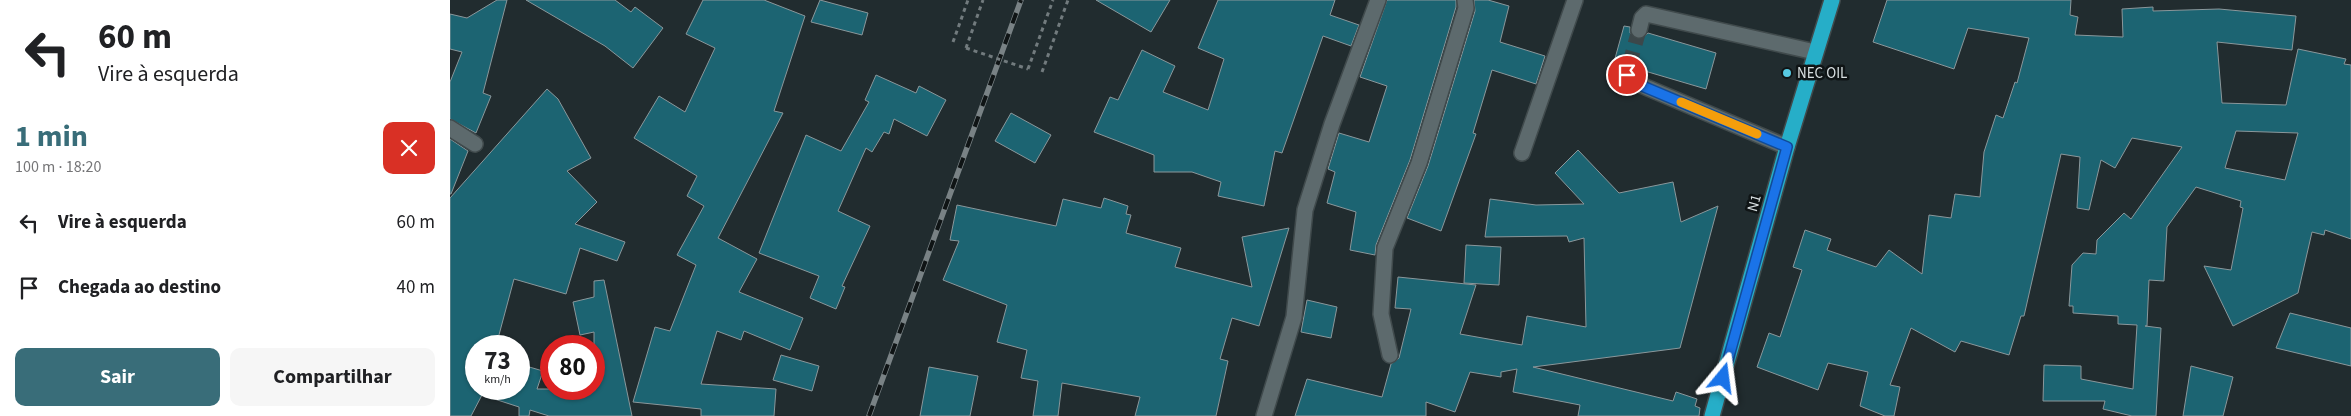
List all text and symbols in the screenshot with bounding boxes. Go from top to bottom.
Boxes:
text: 60 m [98,12,172,62]
icon: left [15,20,80,85]
pin [1606,54,1648,96]
text: Vire à esquerda [98,58,239,90]
icon: arrive [1613,61,1641,89]
place label: NEC OIL [1797,63,1847,84]
marker: NEC OIL [1781,67,1793,79]
text: 1 min [15,115,88,158]
button: close [383,122,435,174]
text: 100 m · 18:20 [15,156,102,178]
street label: N1 [1742,192,1767,214]
icon: left [15,209,43,237]
text: Vire à esquerda [58,209,187,236]
text: 60 m [397,209,435,236]
icon: arrive [15,274,43,302]
text: Chegada ao destino [58,274,221,301]
text: 40 m [397,274,435,301]
speed limit sign: 80 [540,335,605,400]
text: 73 [484,343,511,379]
button: Sair [15,348,220,406]
button: Compartilhar [230,348,435,406]
position arrow [1696,351,1748,403]
text: km/h [484,371,511,388]

